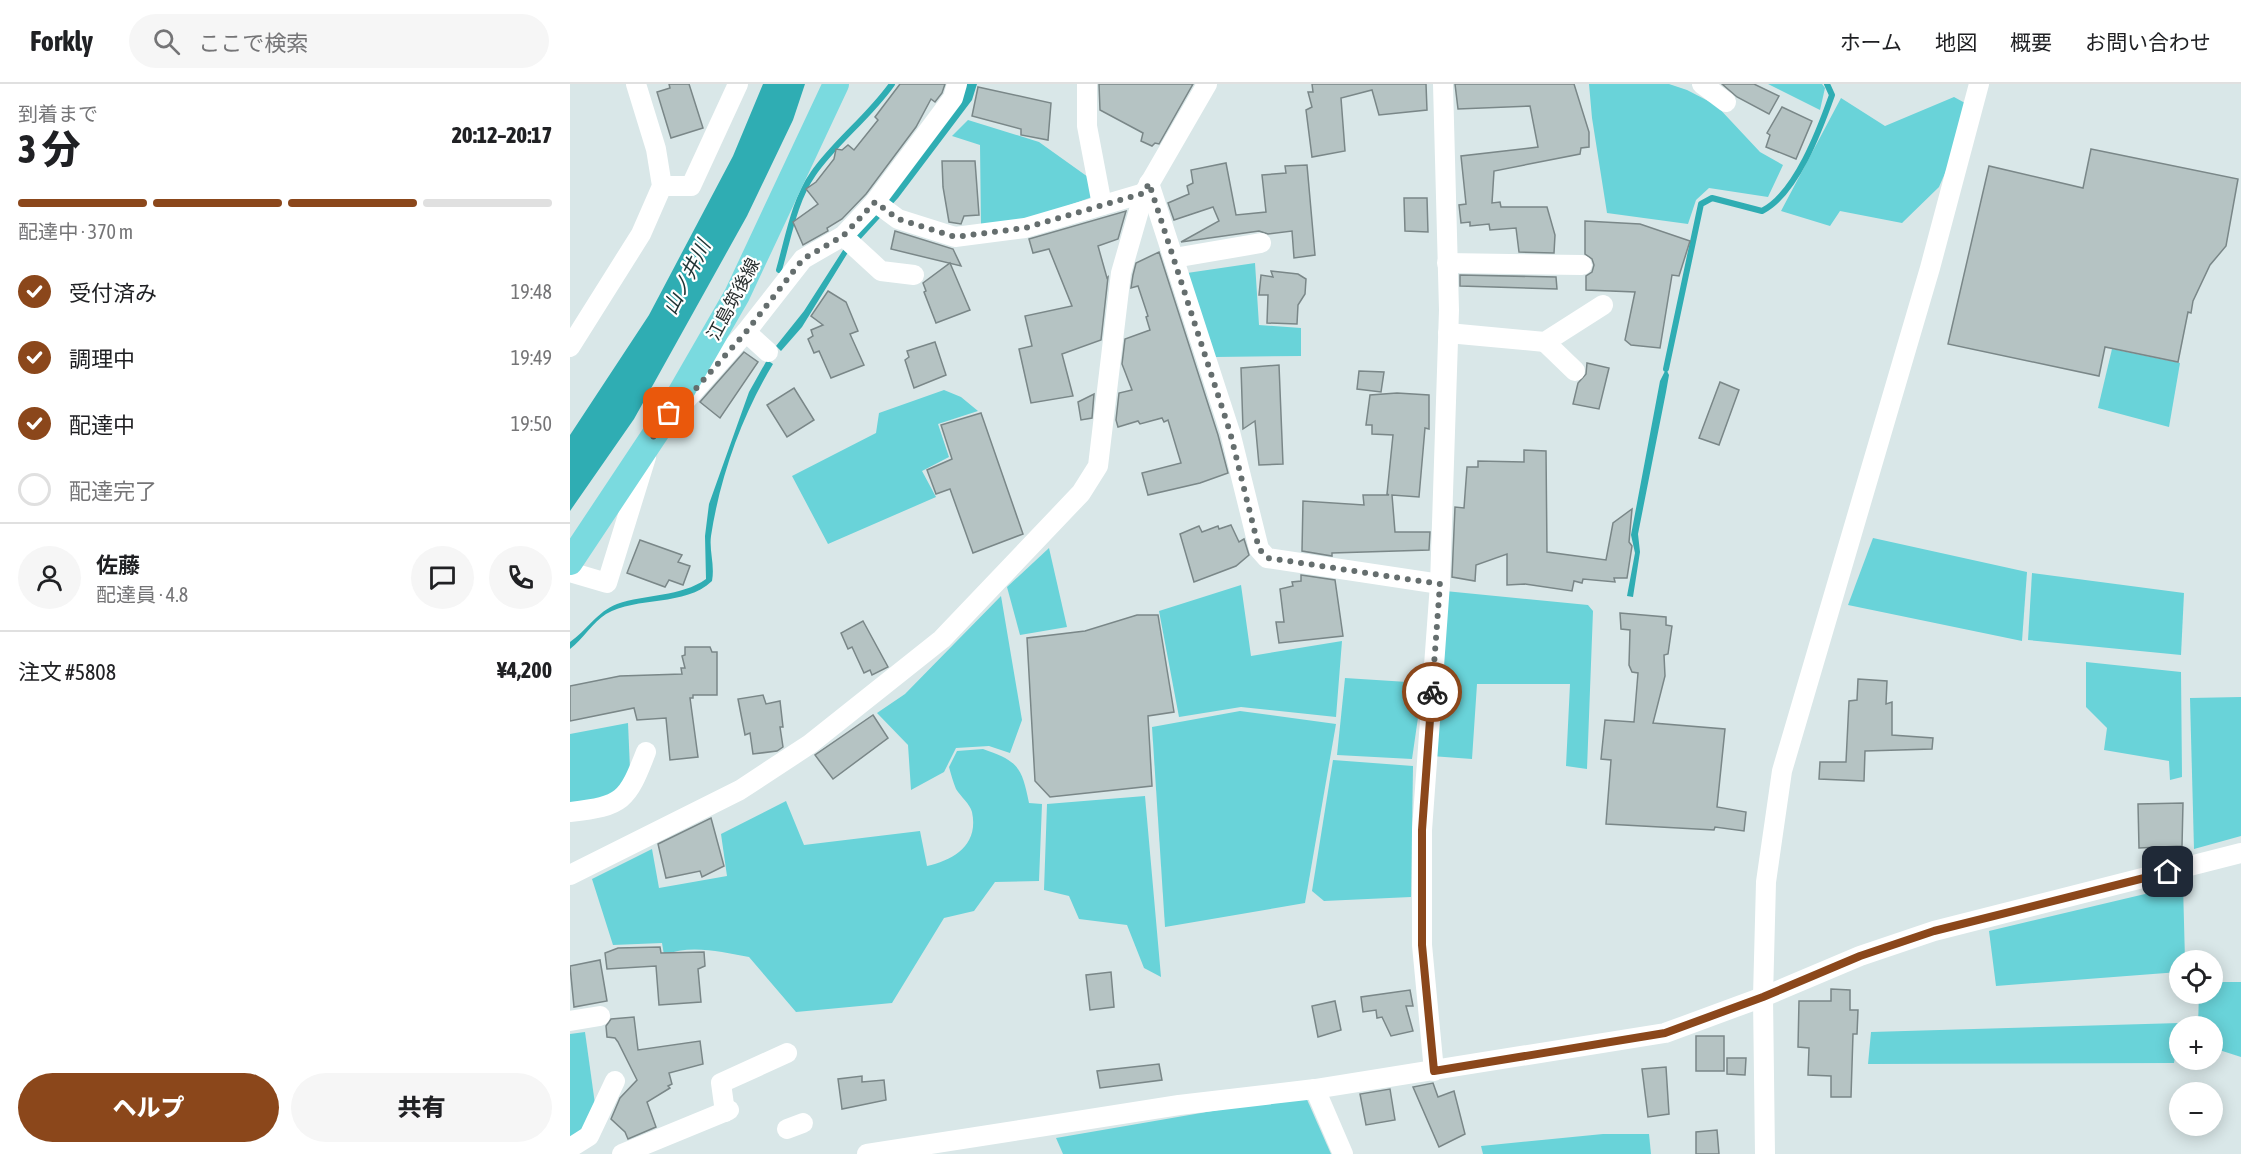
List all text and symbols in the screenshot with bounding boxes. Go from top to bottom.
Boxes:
search box [129,14,549,68]
text: Forkly [30,25,93,57]
icon: search [150,25,183,58]
text: ここで検索 [198,30,308,56]
text: ホーム [1840,30,1902,54]
text: 地図 [1935,30,1977,54]
text: 概要 [2010,30,2052,54]
text: お問い合わせ [2085,30,2211,54]
text: 到着まで [18,102,98,125]
text: 20:12–20:17 [452,122,552,148]
text: 3 分 [18,127,81,171]
text: 配達中 · 370 m [18,220,133,243]
water label: 山ノ井川 [658,234,715,318]
street label: 江島筑後線 [703,254,763,344]
icon: check [18,275,51,308]
text: 受付済み [69,280,157,306]
text: 19:48 [511,280,552,303]
icon: check [18,341,51,374]
text: 調理中 [69,346,135,372]
text: 19:49 [511,346,552,369]
pin [643,387,694,438]
icon: bag [652,396,685,429]
icon: check [18,407,51,440]
text: 配達中 [69,412,135,438]
text: 19:50 [511,412,552,435]
text: 配達完了 [69,478,157,504]
button: person [18,546,81,609]
button: chat [411,546,474,609]
button: phone [489,546,552,609]
text: 佐藤 [96,552,140,578]
text: 配達員 · 4.8 [96,583,188,606]
text: ¥4,200 [497,657,552,683]
text: 注文 #5808 [18,659,116,685]
courier [1402,662,1462,722]
icon: bike [1416,676,1449,709]
pin [2142,846,2193,897]
icon: home [2151,855,2184,888]
map controls [2169,950,2223,1136]
button: locate [2169,950,2223,1004]
button: + [2169,1016,2223,1070]
button: ヘルプ [18,1073,279,1142]
button: 共有 [291,1073,552,1142]
button: − [2169,1082,2223,1136]

